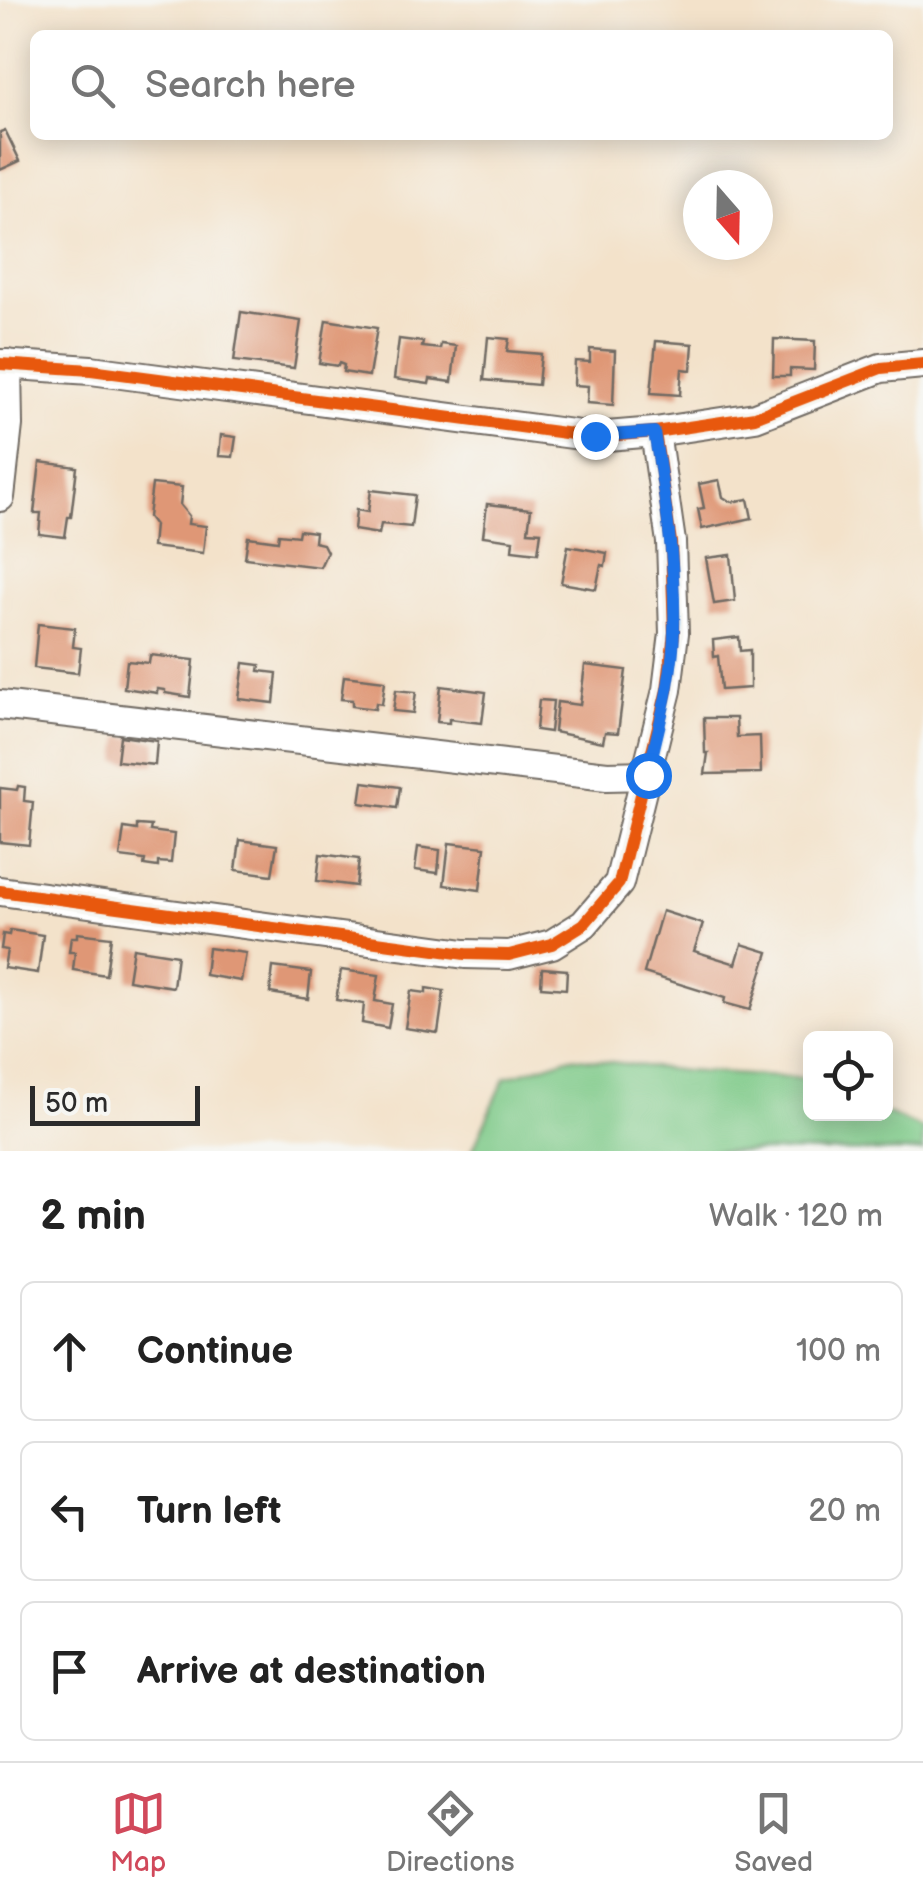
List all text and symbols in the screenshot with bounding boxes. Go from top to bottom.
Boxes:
search box [30,30,893,140]
icon: search [65,58,120,113]
text: Search here [145,63,356,108]
north arrow [683,170,773,260]
route end [573,414,619,460]
route start [626,753,672,799]
map controls [803,1031,893,1121]
button: locate [803,1031,893,1121]
scale bar [30,1081,200,1126]
text: 50 m [45,1087,108,1120]
text: 2 min [40,1191,146,1242]
text: Walk · 120 m [709,1197,883,1236]
icon: ahead [42,1324,97,1379]
text: Continue [137,1329,293,1374]
text: 100 m [796,1332,881,1371]
icon: left [42,1484,97,1539]
text: Turn left [137,1489,281,1534]
text: 20 m [808,1492,881,1531]
icon: arrive [42,1644,97,1699]
text: Arrive at destination [137,1649,486,1694]
tab: Map [110,1786,166,1879]
tab: Directions [386,1786,515,1879]
tab: Saved [735,1786,813,1879]

